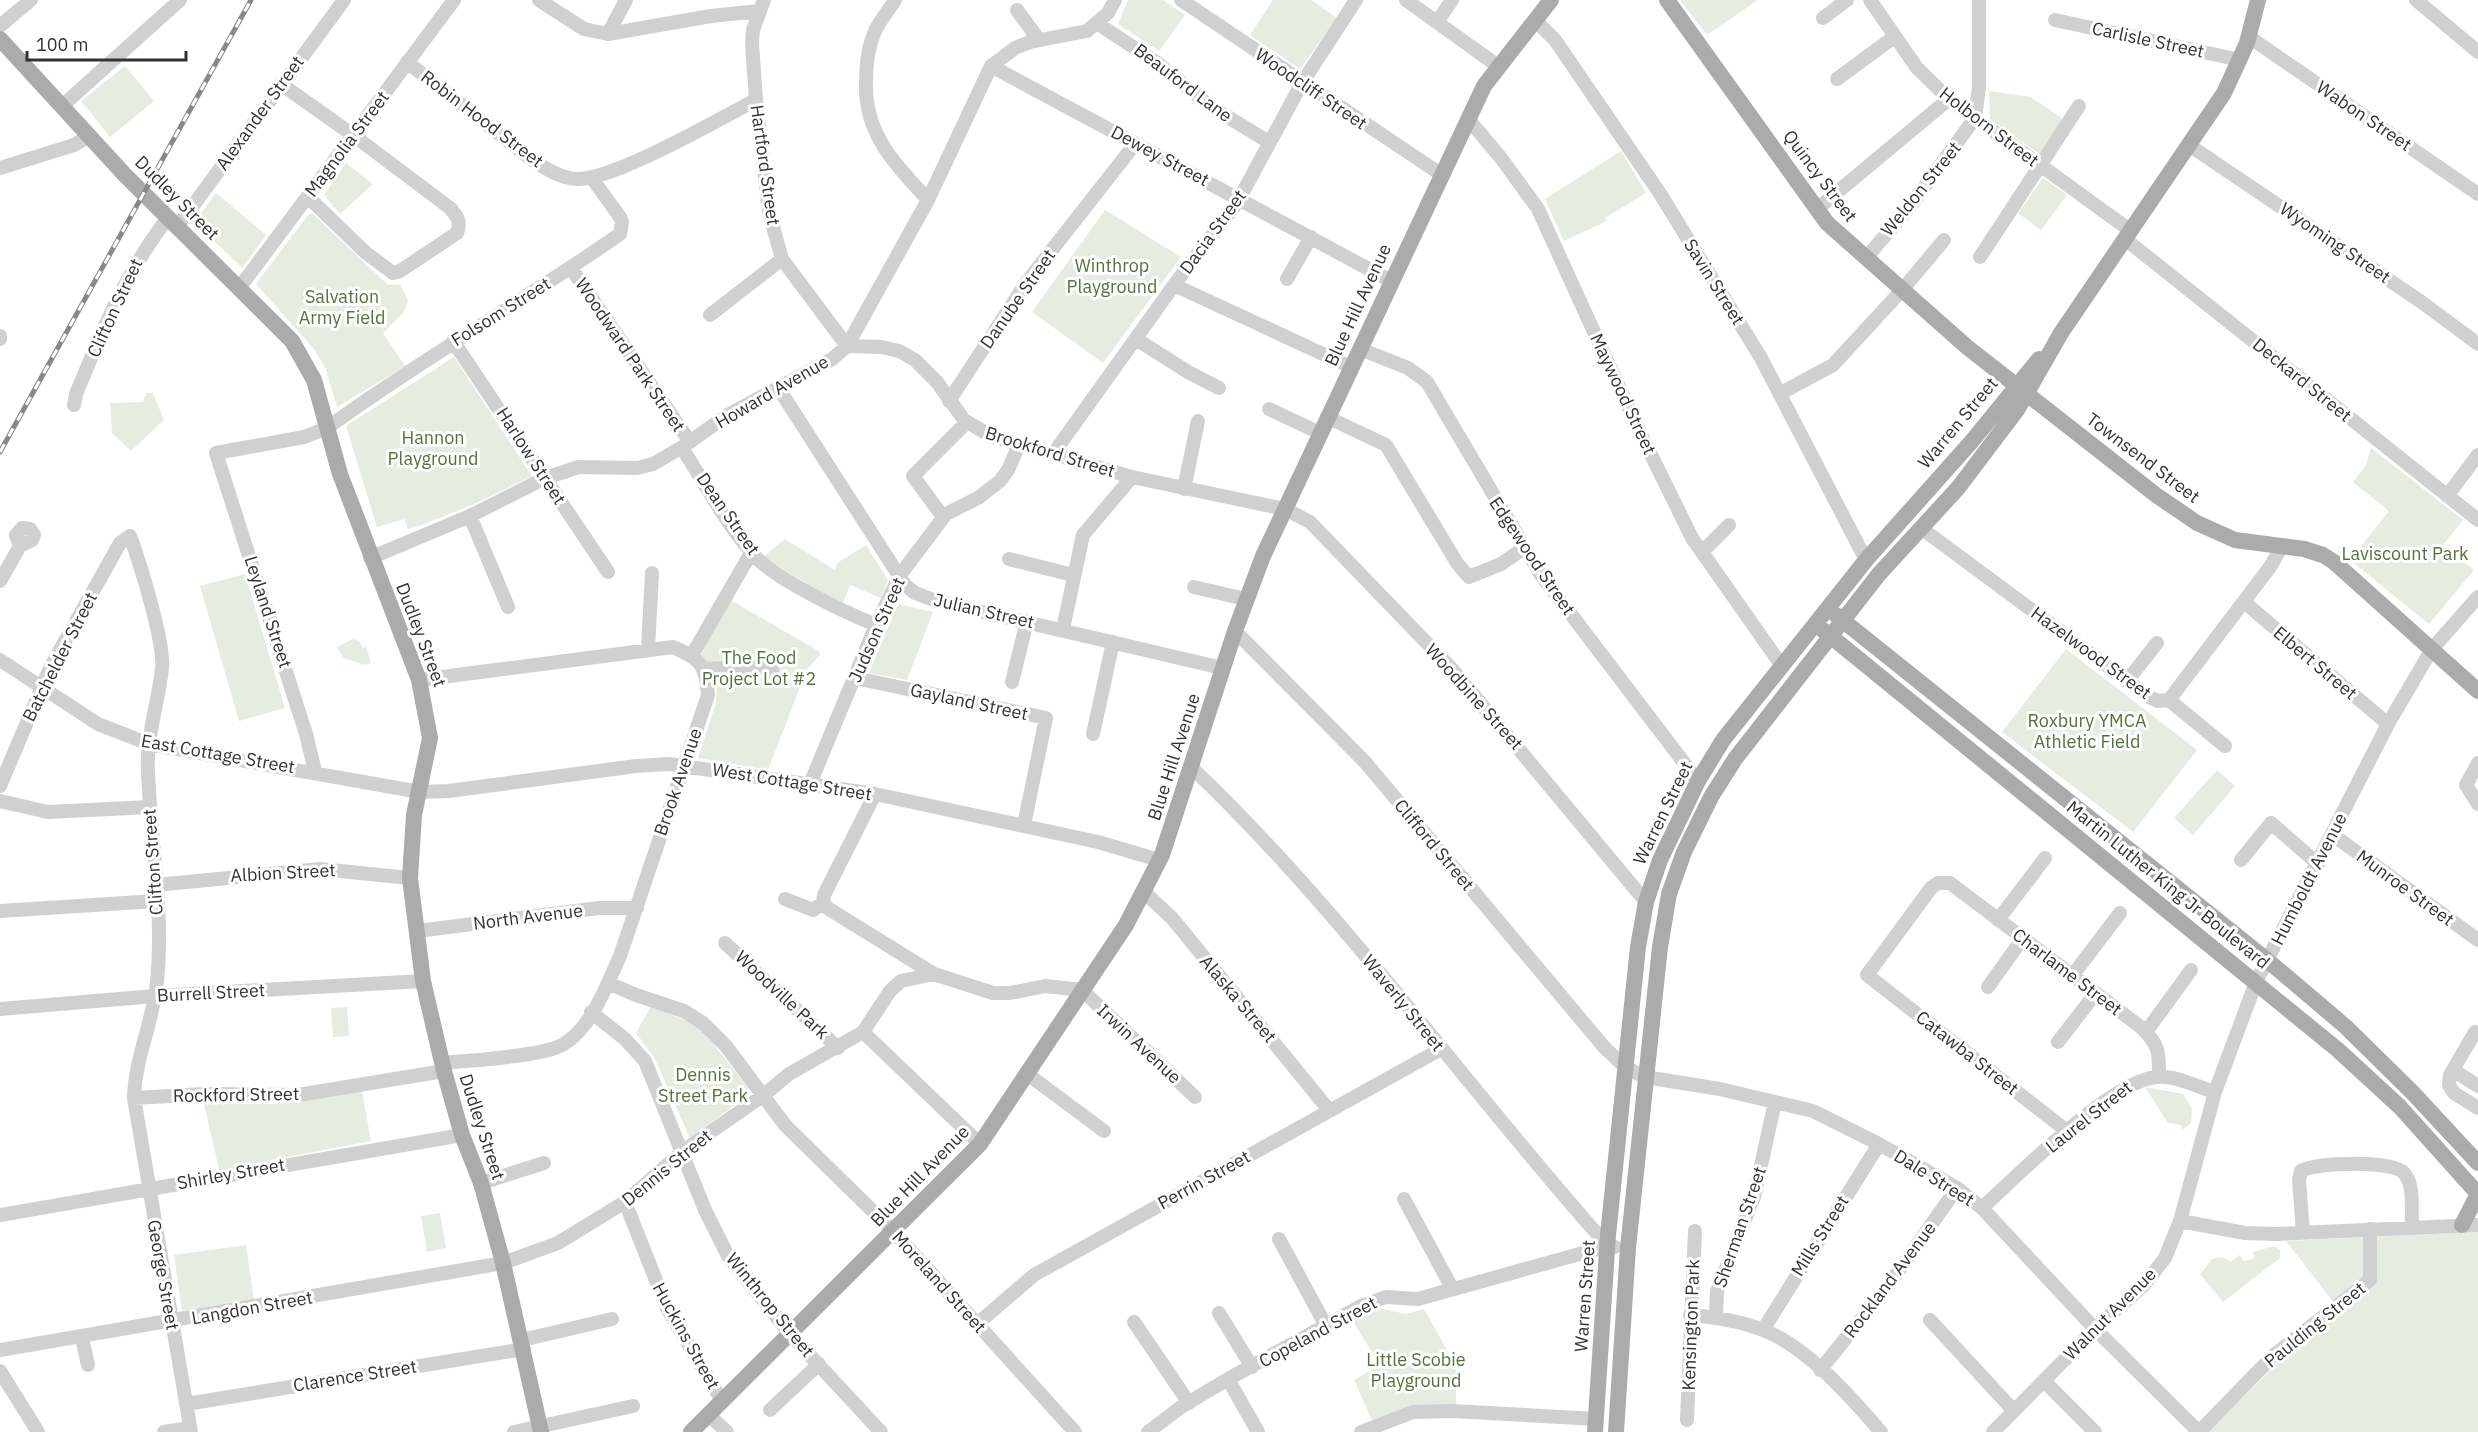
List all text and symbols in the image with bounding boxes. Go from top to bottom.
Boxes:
street label: Carlisle Street [2090,16,2206,63]
scale bar [27,24,186,62]
text: 100 m [36,33,88,56]
street label: Beauford Lane [1130,38,1237,127]
street label: Woodcliff Street [1251,43,1372,134]
street label: Alexander Street [210,51,309,174]
street label: Robin Hood Street [416,65,548,172]
street label: Wabon Street [2312,75,2416,156]
street label: Holborn Street [1935,82,2044,171]
street label: Magnolia Street [299,86,394,201]
street label: Hartford Street [746,103,785,227]
street label: Dewey Street [1107,120,1213,191]
street label: Quincy Street [1778,125,1862,226]
street label: Weldon Street [1876,137,1966,241]
street label: Dudley Street [130,151,224,245]
street label: Dacia Street [1174,185,1251,278]
street label: Wyoming Street [2276,197,2395,288]
street label: Savin Street [1679,234,1750,329]
street label: Blue Hill Avenue [1319,240,1396,370]
street label: Danube Street [975,245,1060,353]
park label: Winthrop Playground [1067,254,1157,298]
street label: Clifton Street [82,255,147,361]
street label: Folsom Street [447,272,555,351]
street label: Woodward Park Street [570,273,691,436]
park label: Salvation Army Field [299,285,385,329]
street label: Maywood Street [1585,330,1662,458]
street label: Deckard Street [2248,333,2356,426]
street label: Howard Avenue [711,350,833,433]
street label: Warren Street [1913,372,2003,473]
street label: Harlow Street [491,403,571,509]
street label: Townsend Street [2082,407,2205,508]
street label: Brookford Street [983,421,1118,482]
park label: Hannon Playground [388,426,478,470]
street label: Dean Street [692,468,765,559]
street label: Edgewood Street [1484,492,1581,619]
park label: Laviscount Park [2341,542,2469,565]
street label: Leyland Street [240,553,297,671]
street label: Judson Street [843,574,910,686]
street label: Dudley Street [391,579,452,690]
street label: Batchelder Street [17,588,102,725]
street label: Julian Street [932,588,1037,633]
street label: Hazelwood Street [2027,601,2156,704]
street label: Elbert Street [2269,621,2362,704]
street label: Woodbine Street [1421,639,1528,755]
park label: The Food Project Lot #2 [702,646,816,690]
street label: Gayland Street [908,678,1030,725]
street label: Blue Hill Avenue [1142,690,1205,823]
park label: Roxbury YMCA Athletic Field [2028,709,2147,753]
street label: Brook Avenue [648,725,707,839]
street label: East Cottage Street [139,729,297,778]
street label: Warren Street [1628,757,1698,868]
street label: West Cottage Street [711,758,873,805]
street label: Clifford Street [1389,794,1479,895]
street label: Martin Luther King Jr Boulevard [2062,796,2274,974]
street label: Clifton Street [137,808,168,916]
street label: Humboldt Avenue [2265,809,2352,949]
street label: Munroe Street [2352,844,2459,931]
street label: Albion Street [230,858,336,887]
street label: North Avenue [472,898,584,935]
street label: Charlame Street [2008,923,2127,1020]
street label: Woodville Park [731,945,834,1044]
street label: Alaska Street [1195,950,1282,1047]
street label: Waverly Street [1357,950,1449,1056]
street label: Burrell Street [156,978,266,1007]
street label: Irwin Avenue [1092,999,1186,1089]
street label: Catawba Street [1911,1005,2023,1100]
park label: Dennis Street Park [658,1063,749,1107]
street label: Dudley Street [455,1071,510,1183]
street label: Laurel Street [2041,1076,2137,1158]
street label: Rockford Street [173,1082,299,1107]
street label: Blue Hill Avenue [865,1120,974,1231]
street label: Dennis Street [617,1124,716,1211]
street label: Dale Street [1890,1144,1979,1211]
street label: Perrin Street [1154,1145,1254,1214]
street label: Shirley Street [175,1153,287,1194]
street label: Sherman Street [1708,1163,1771,1290]
street label: Mills Street [1786,1191,1853,1281]
street label: Rockland Avenue [1838,1217,1941,1342]
street label: George Street [142,1218,185,1332]
street label: Moreland Street [887,1226,991,1338]
street label: Warren Street [1569,1239,1600,1353]
street label: Winthrop Street [721,1248,820,1362]
street label: Kensington Park [1677,1258,1704,1391]
street label: Walnut Avenue [2059,1262,2161,1365]
street label: Paulding Street [2259,1277,2370,1372]
street label: Huckins Street [648,1278,725,1393]
street label: Langdon Street [190,1286,314,1329]
street label: Copeland Street [1255,1291,1381,1372]
park label: Little Scobie Playground [1366,1348,1466,1392]
street label: Clarence Street [292,1354,418,1397]

